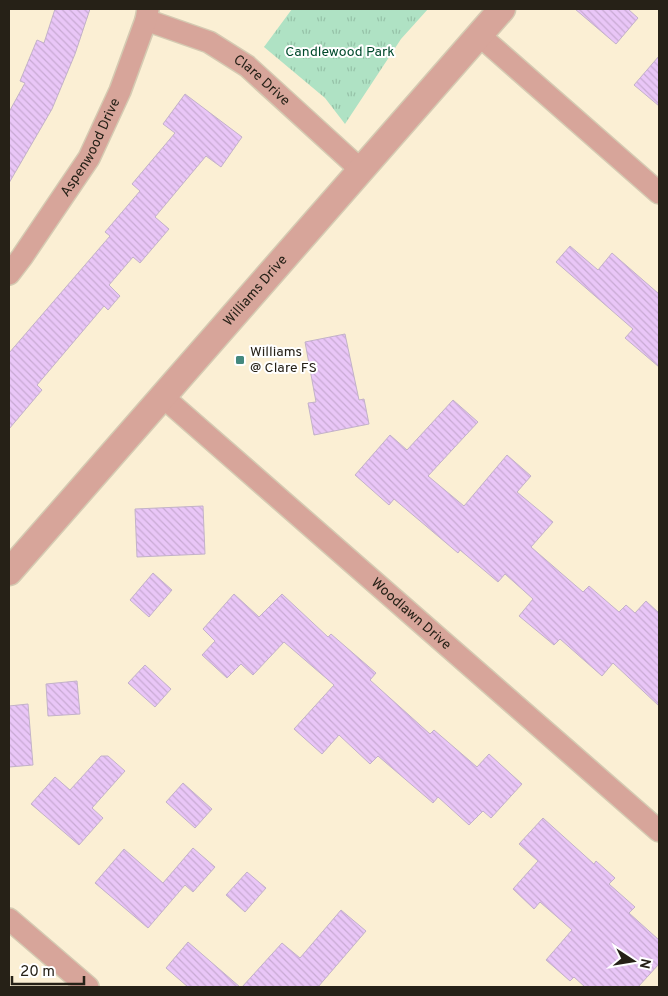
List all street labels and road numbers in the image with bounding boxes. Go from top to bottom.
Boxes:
street label: Clare Drive [230,51,293,109]
street label: Aspenwood Drive [57,95,124,200]
street label: Williams Drive [220,252,291,330]
street label: Woodlawn Drive [368,574,455,654]

